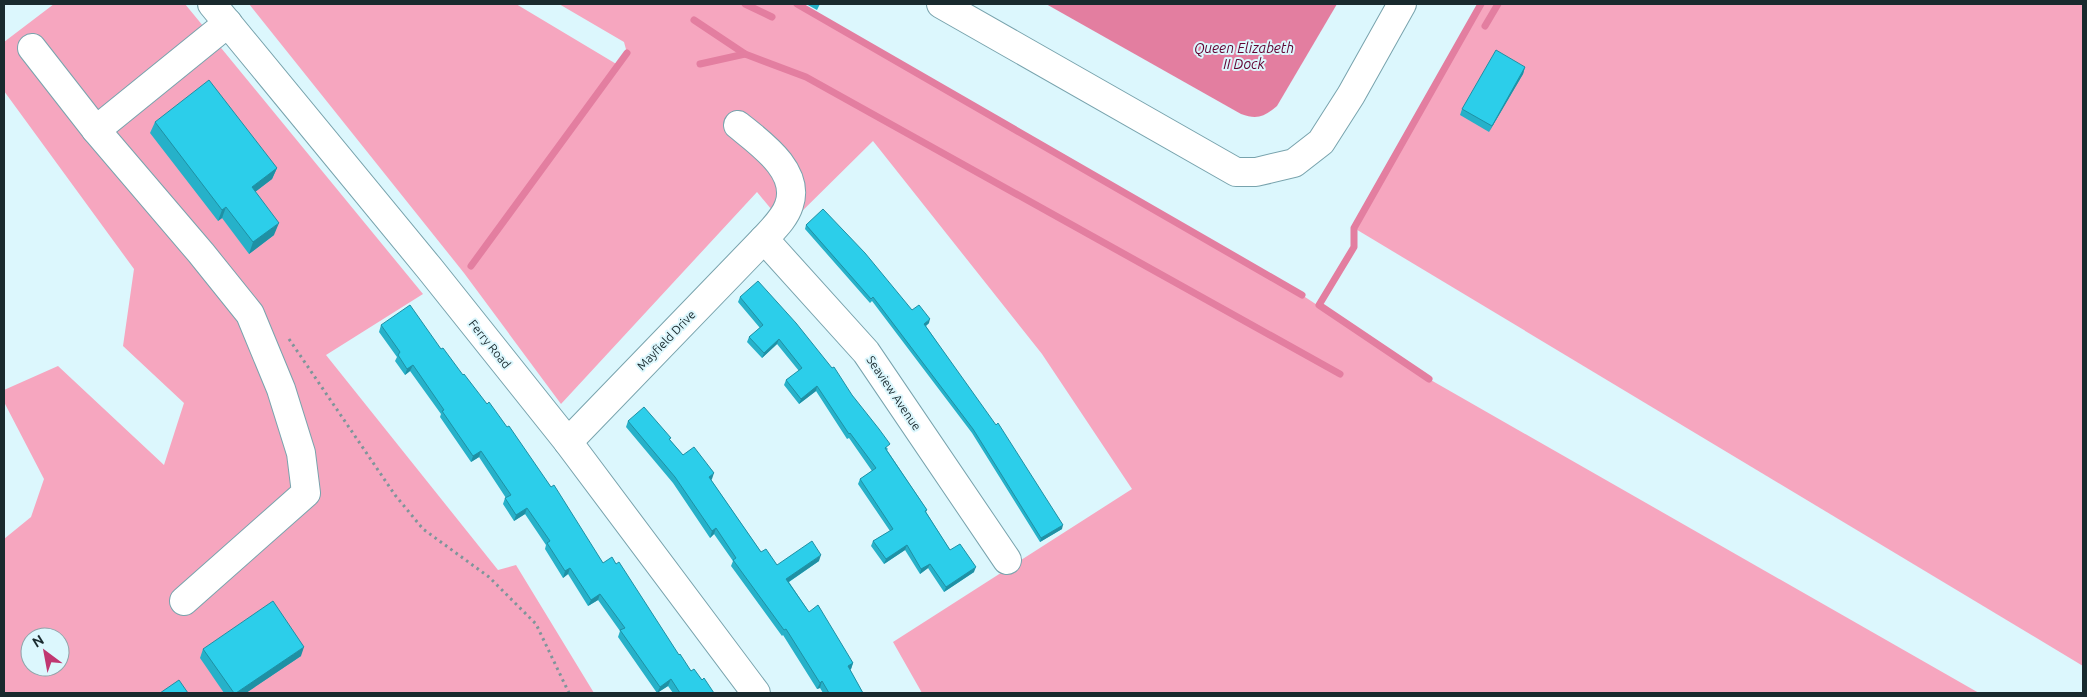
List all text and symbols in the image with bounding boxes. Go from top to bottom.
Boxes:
water label: Queen Elizabeth II Dock [1194,40,1294,72]
street label: Mayfield Drive [634,308,698,372]
street label: Ferry Road [467,317,513,371]
street label: Seaview Avenue [864,353,924,433]
north arrow [20,627,70,677]
text: N [29,631,47,651]

